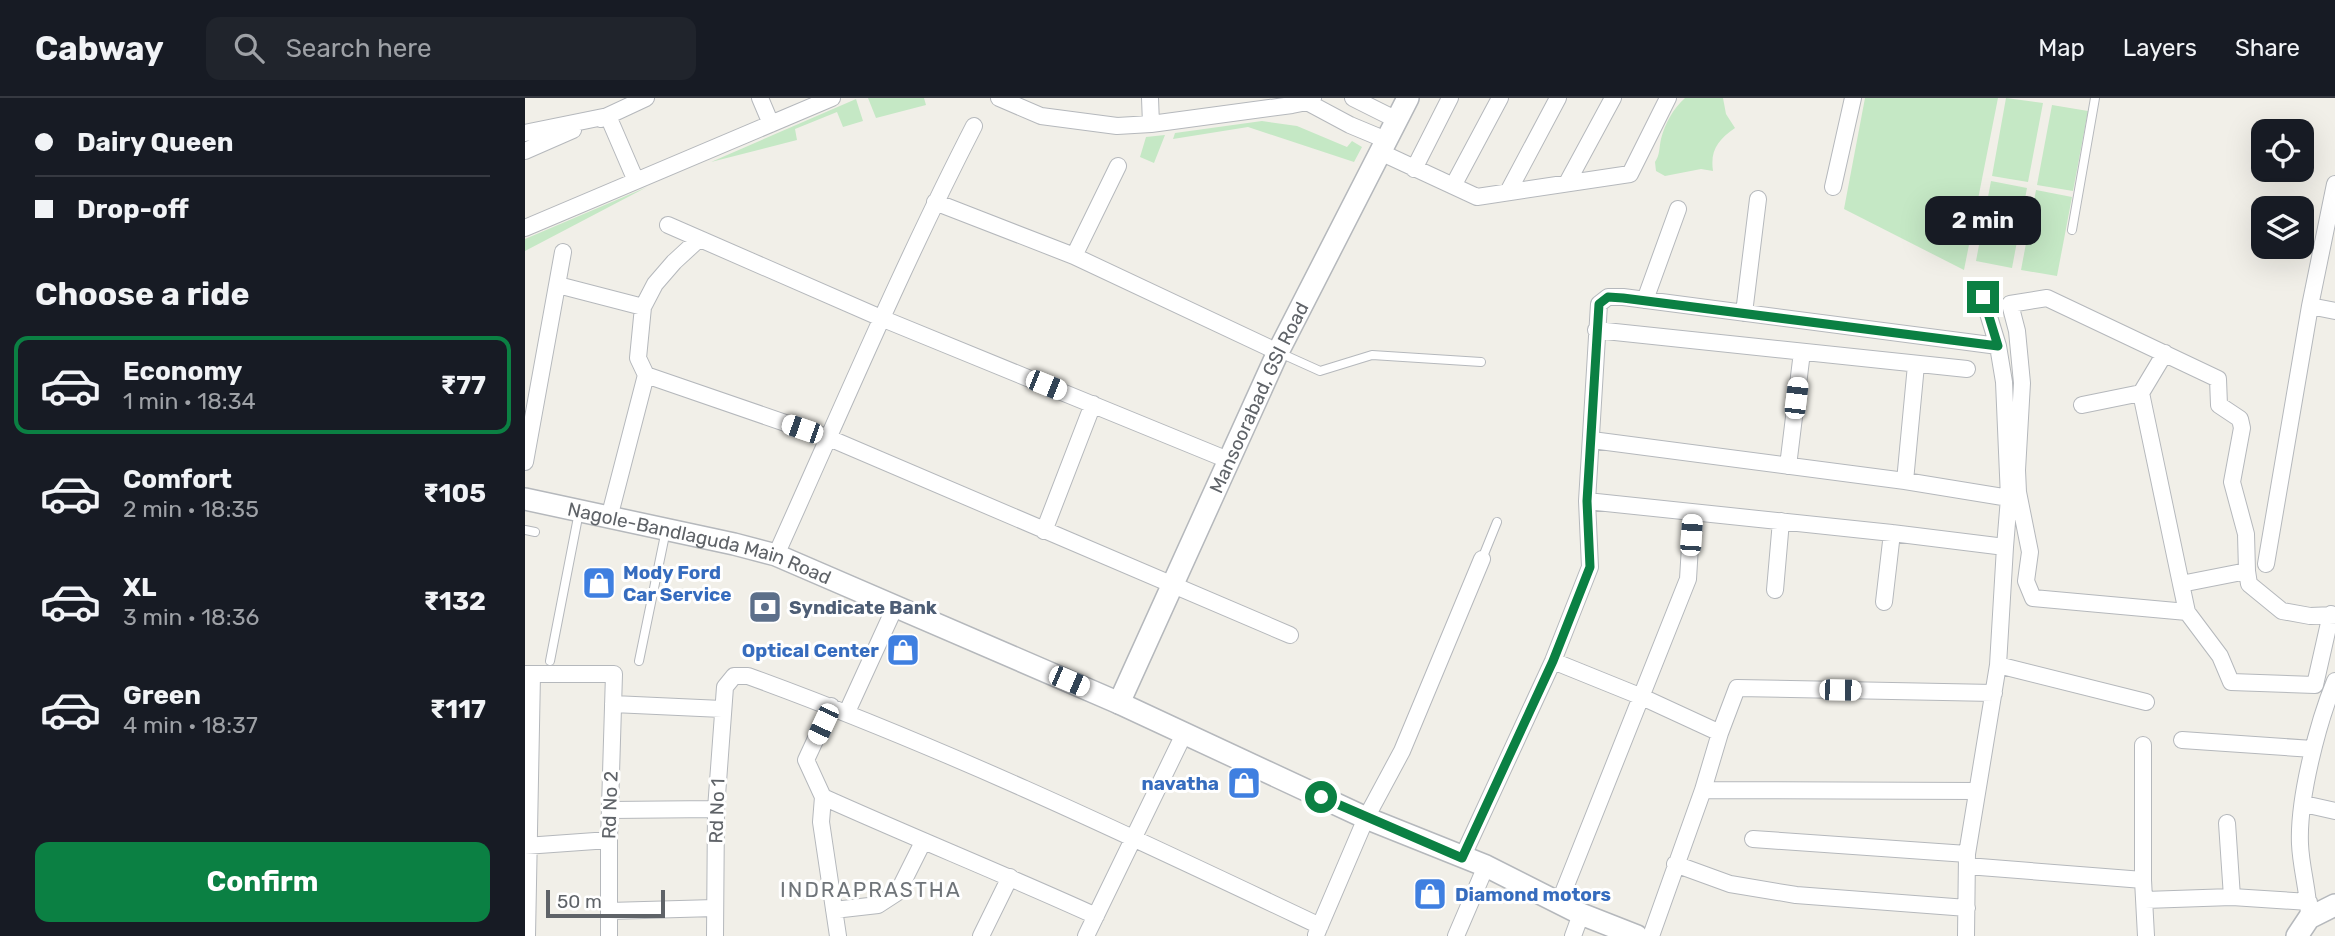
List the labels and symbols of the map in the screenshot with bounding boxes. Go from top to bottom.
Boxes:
callout: 2 min [1925,195,2041,244]
route end [1967,281,1999,313]
street label: Mansoorabad, GSI Road [1204,298,1313,497]
car [1023,367,1070,403]
car [1784,376,1809,420]
car [779,412,826,446]
street label: Nagole-Bandlaguda Main Road [566,497,835,589]
car [1680,513,1703,557]
place label: Mody Ford Car Service [623,561,732,606]
shop icon: Mody Ford Car Service [580,564,618,602]
bank icon: Syndicate Bank [746,588,784,626]
place label: Syndicate Bank [789,596,937,619]
shop icon: Optical Center [884,631,922,669]
place label: Optical Center [742,639,879,662]
car [1046,663,1093,699]
car [1819,679,1862,701]
car [805,701,842,747]
shop icon: navatha [1225,764,1263,802]
street label: Rd No 2 [597,771,623,839]
place label: navatha [1141,772,1219,795]
street label: Rd No 1 [704,778,730,844]
route start [1305,781,1337,813]
shop icon: Diamond motors [1411,875,1449,913]
district label: INDRAPRASTHA [780,877,962,902]
place label: Diamond motors [1455,883,1611,906]
scale bar [546,887,665,919]

